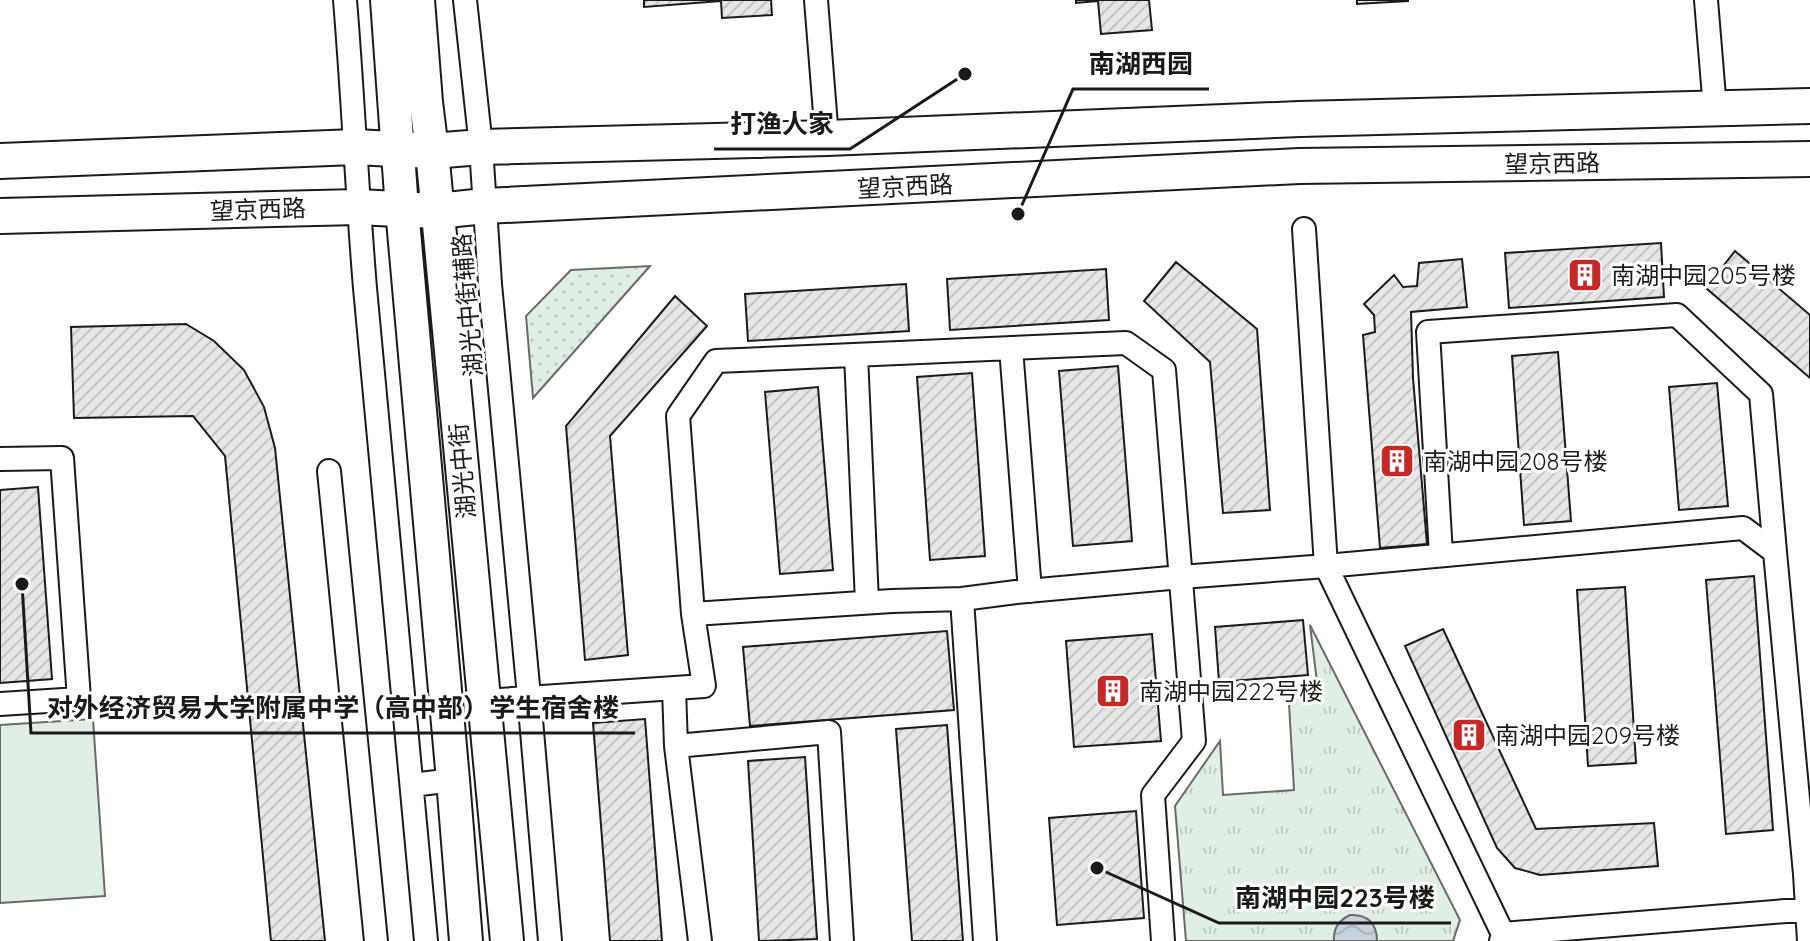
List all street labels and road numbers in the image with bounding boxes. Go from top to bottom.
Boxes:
street label: 望京西路 [1504,147,1600,179]
street label: 望京西路 [856,169,954,203]
street label: 望京西路 [210,192,306,226]
street label: 湖光中街辅路 [446,232,488,378]
street label: 湖光中街 [443,422,481,520]

